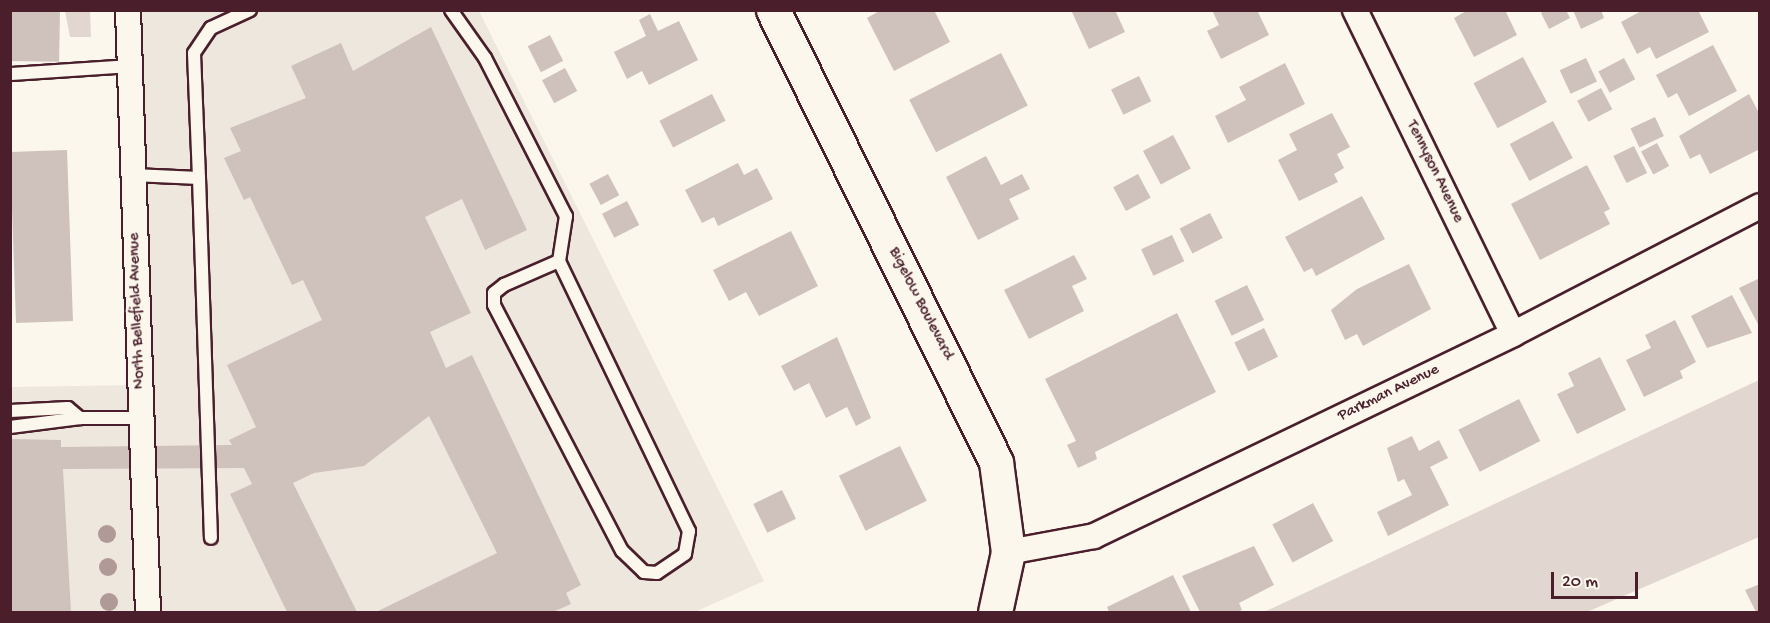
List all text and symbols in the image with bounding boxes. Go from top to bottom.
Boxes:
street label: Tennyson Avenue [1401,118,1467,226]
street label: North Bellefield Avenue [126,232,150,390]
street label: Bigelow Boulevard [883,245,957,363]
street label: Parkman Avenue [1335,361,1443,427]
scale bar [1554,560,1641,598]
text: 20 m [1562,572,1598,593]

